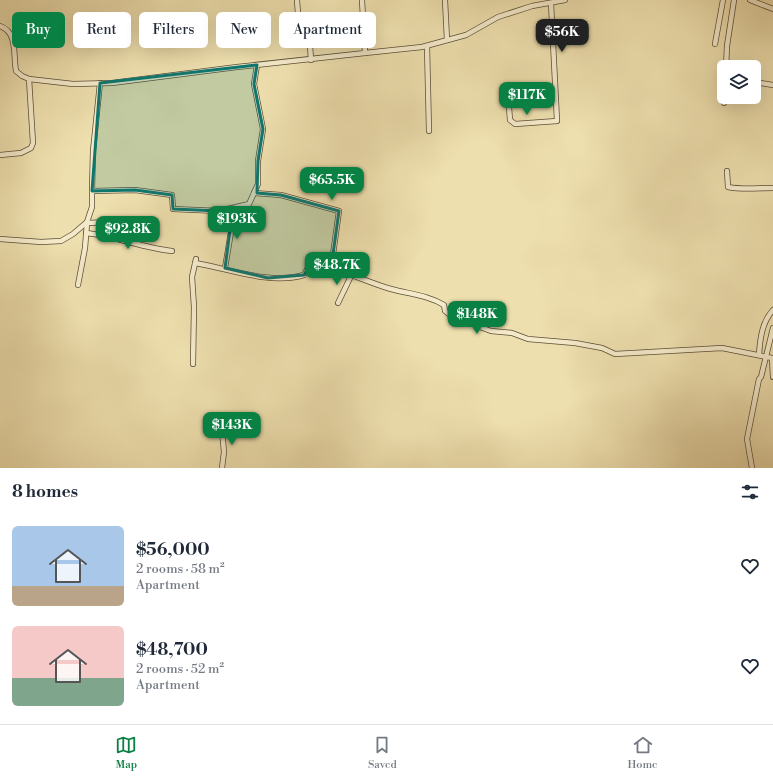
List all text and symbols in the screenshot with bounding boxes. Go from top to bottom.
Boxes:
chip: Buy [12,12,65,48]
chip: Rent [73,12,131,48]
chip: Filters [139,12,208,48]
chip: New [216,12,271,48]
chip: Apartment [279,12,376,48]
pin: $56K [538,19,586,53]
text: $56K [545,24,579,40]
map controls [717,60,761,104]
button: layers [717,60,761,104]
pin: $117K [499,82,555,116]
text: $117K [508,87,546,103]
pin: $65.5K [299,167,365,201]
text: $65.5K [309,172,355,188]
pin: $193K [209,206,265,240]
text: $193K [217,211,257,227]
pin: $92.8K [95,216,161,250]
text: $92.8K [105,221,151,237]
pin: $48.7K [304,252,370,286]
text: $48.7K [314,257,360,273]
pin: $148K [449,301,505,335]
text: $148K [457,306,497,322]
pin: $143K [204,412,260,446]
text: $143K [212,417,252,433]
text: 8 homes [12,481,78,503]
icon: filters [739,481,761,503]
text: $56,000 [136,539,210,561]
icon: home [44,542,92,590]
icon: heart [739,555,761,577]
text: 2 rooms · 58 m² [136,561,225,577]
text: Apartment [136,577,200,593]
text: $48,700 [136,639,208,661]
icon: home [44,642,92,690]
icon: heart [739,655,761,677]
text: 2 rooms · 52 m² [136,661,224,677]
text: Apartment [136,677,200,693]
tab: Map [115,734,137,772]
tab: Saved [368,734,397,772]
tab: Home [627,734,658,772]

